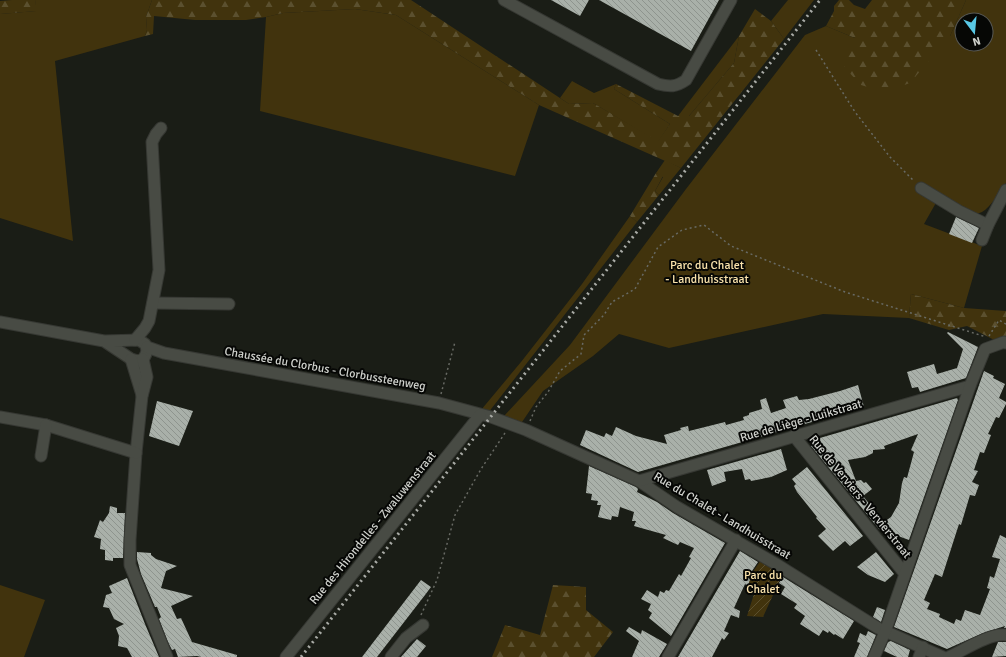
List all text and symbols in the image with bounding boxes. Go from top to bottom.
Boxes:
north arrow [954,12,994,52]
text: N [971,34,982,48]
park label: Parc du Chalet - Landhuisstraat [665,258,749,287]
street label: Chaussée du Clorbus - Clorbussteenweg [223,344,427,394]
street label: Rue de Liège - Luikstraat [738,396,864,446]
street label: Rue de Verviers - Vervierstraat [806,432,914,562]
street label: Rue des Hirondelles - Zwaluwenstraat [307,448,439,608]
street label: Rue du Chalet - Landhuisstraat [651,469,793,563]
park label: Parc du Chalet [744,568,782,597]

